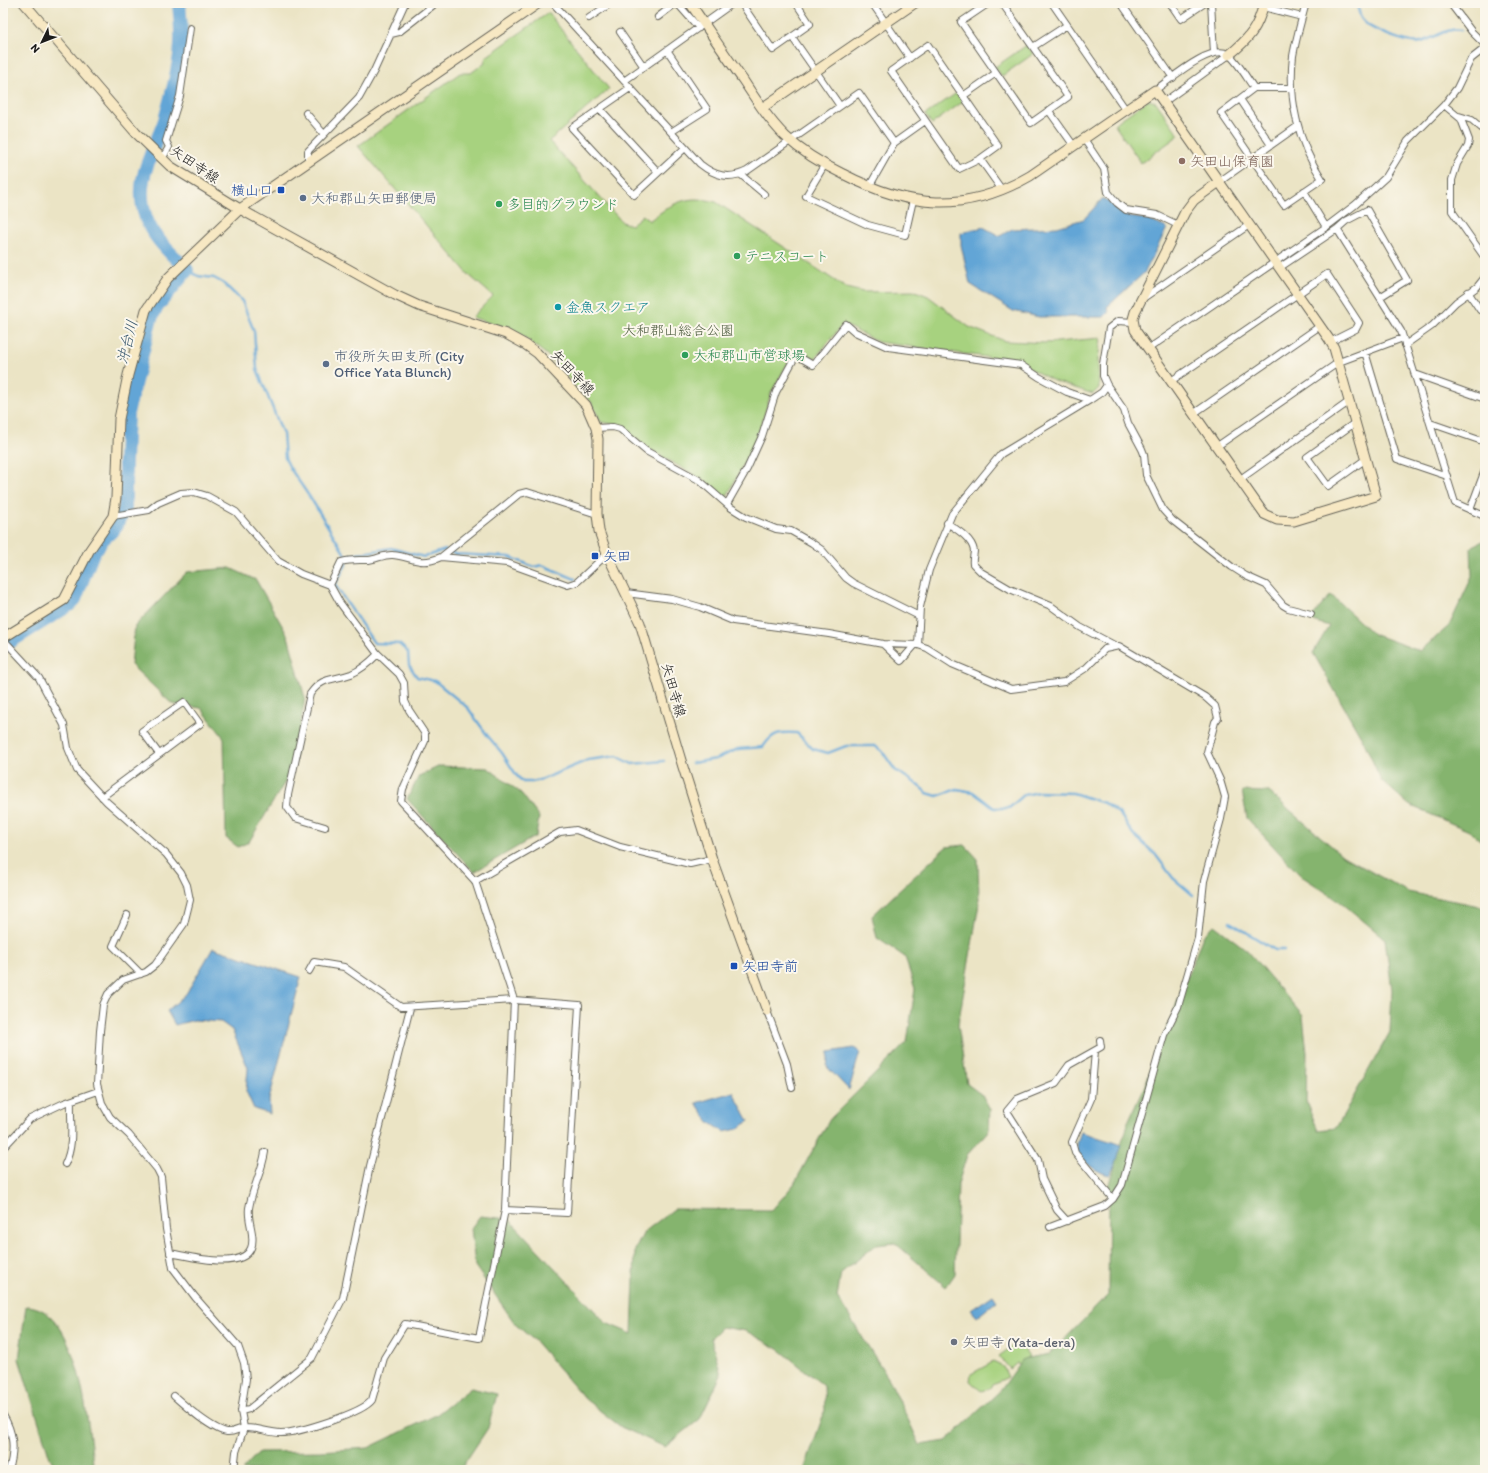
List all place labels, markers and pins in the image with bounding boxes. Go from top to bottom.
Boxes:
place label: 矢田山保育園 [1190,153,1274,170]
marker: 矢田山保育園 [1177,156,1187,166]
place label: 横山口 [231,182,273,199]
marker: 横山口 [276,185,286,195]
place label: 大和郡山矢田郵便局 [311,190,437,207]
marker: 大和郡山矢田郵便局 [298,193,308,203]
place label: 多目的グラウンド [507,196,619,213]
marker: 多目的グラウンド [494,199,504,209]
place label: テニスコート [745,248,829,265]
marker: テニスコート [732,251,742,261]
place label: 金魚スクエア [566,299,650,316]
marker: 金魚スクエア [553,302,563,312]
place label: 大和郡山市営球場 [693,347,805,364]
place label: 市役所矢田支所 (City Office Yata Blunch) [334,348,465,381]
marker: 大和郡山市営球場 [680,350,690,360]
marker: 市役所矢田支所 (City Office Yata Blunch) [321,359,331,369]
place label: 矢田 [603,548,631,565]
marker: 矢田 [590,551,600,561]
place label: 矢田寺前 [742,958,798,975]
marker: 矢田寺前 [729,961,739,971]
place label: 矢田寺 (Yata-dera) [962,1334,1075,1351]
marker: 矢田寺 (Yata-dera) [949,1337,959,1347]

